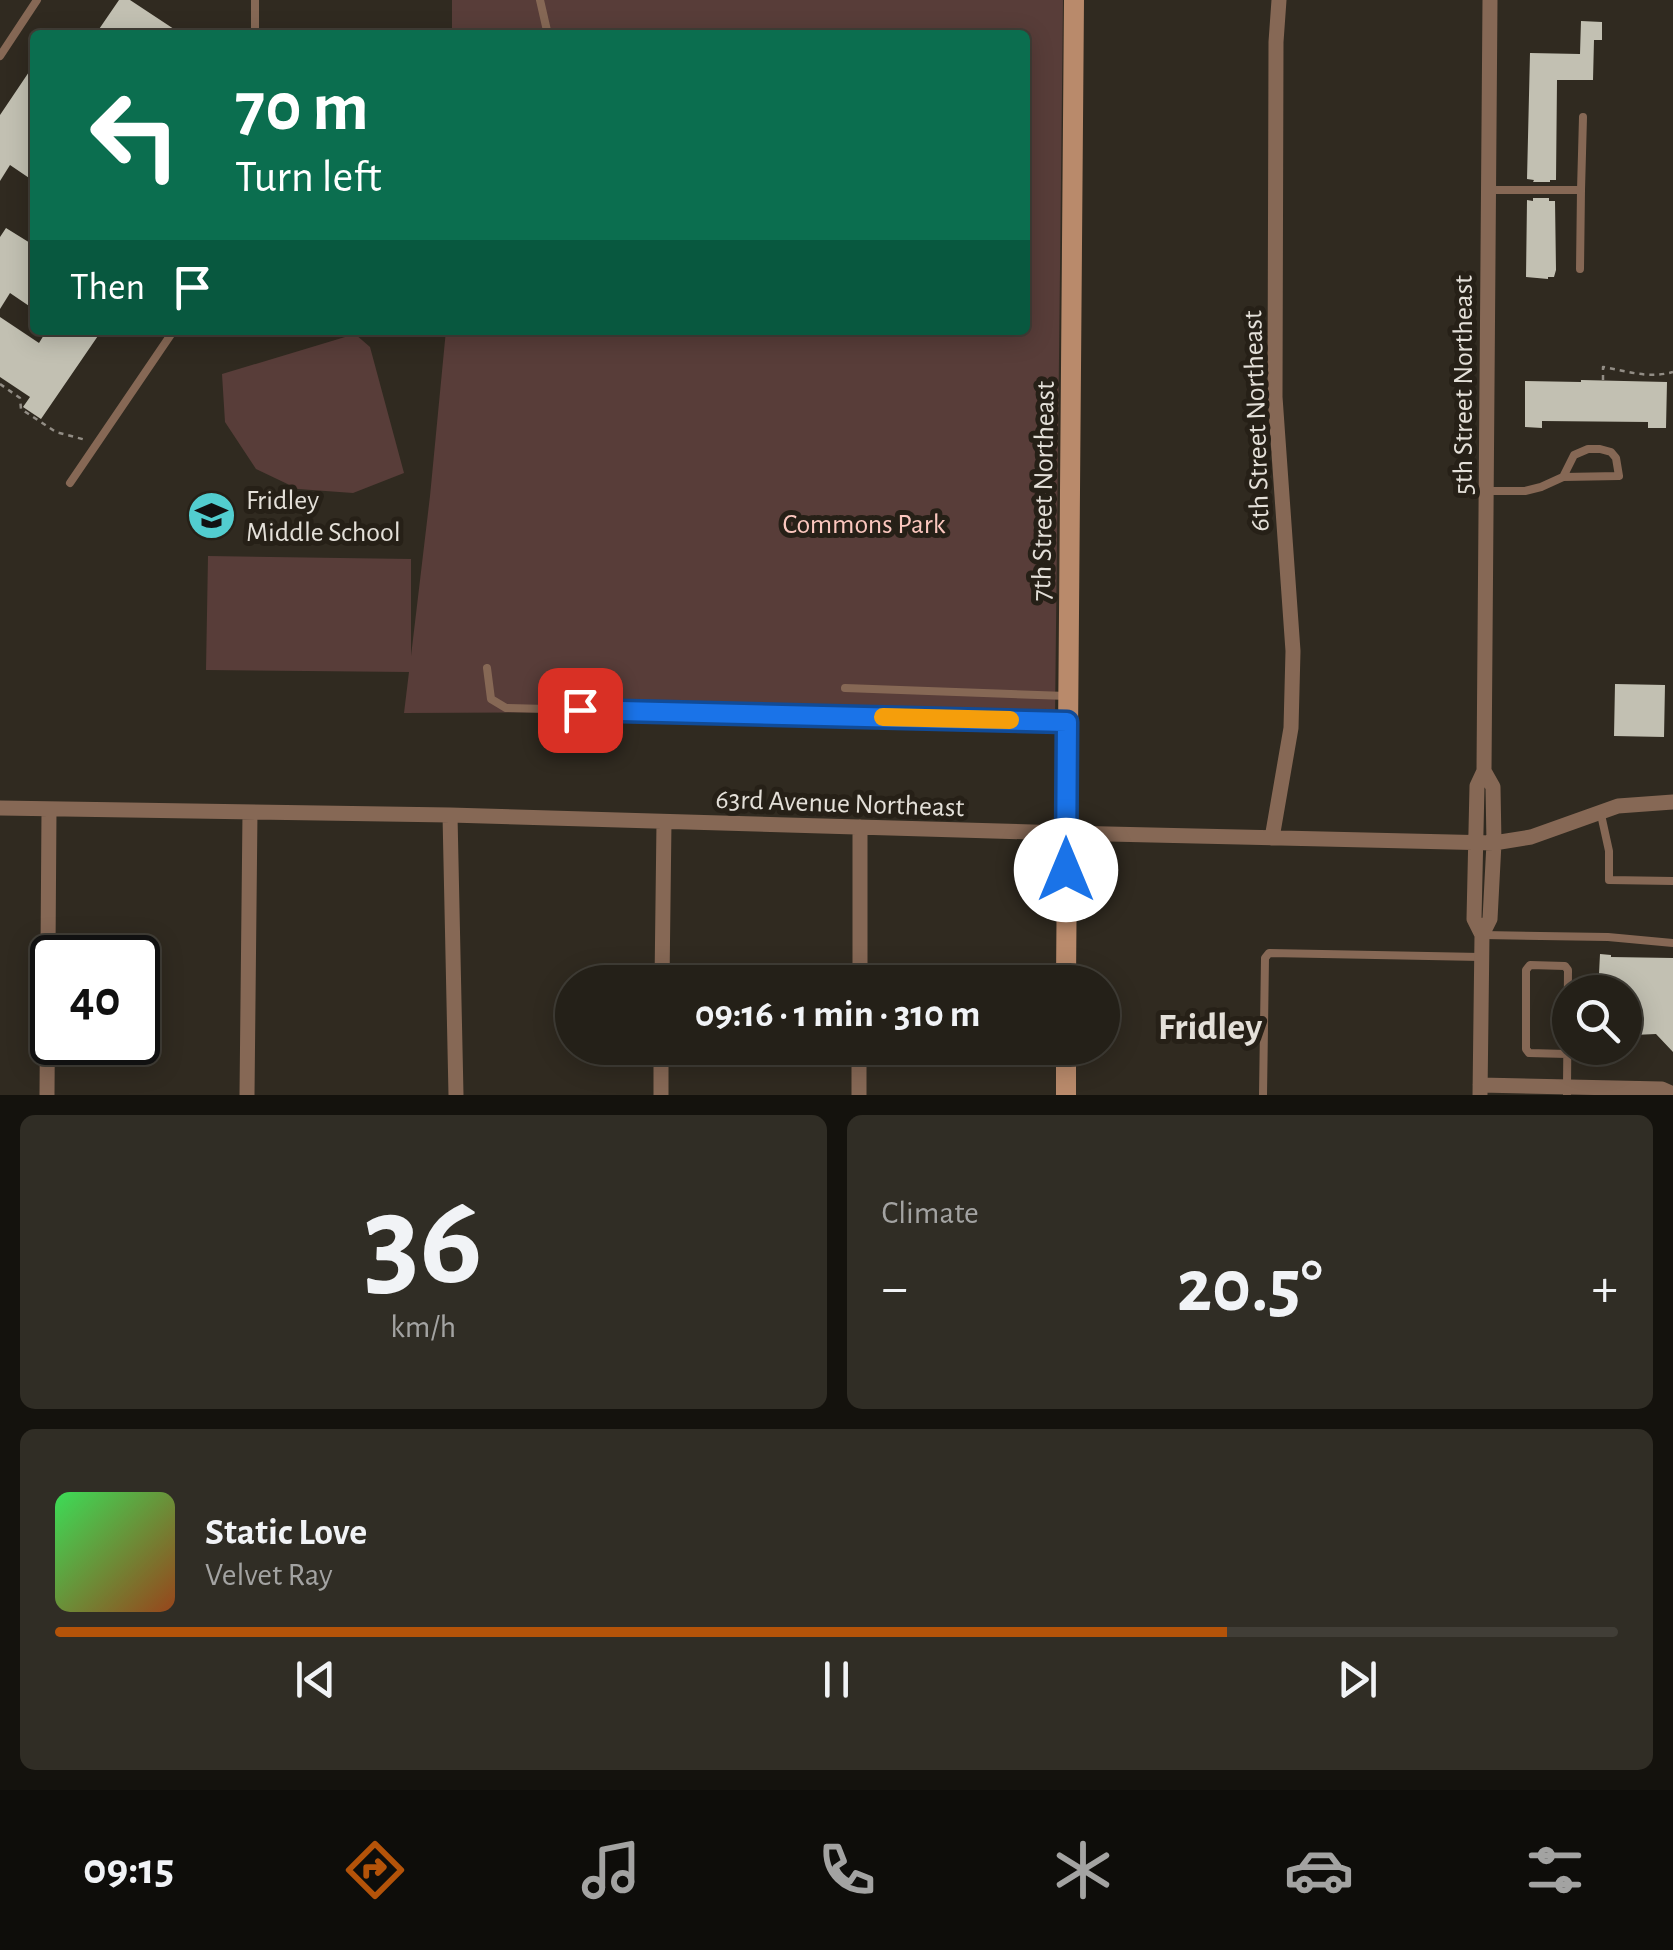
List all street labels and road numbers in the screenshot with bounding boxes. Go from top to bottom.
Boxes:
street label: 5th Street Northeast [1450,275,1478,495]
street label: 6th Street Northeast [1239,310,1275,532]
street label: 7th Street Northeast [1028,381,1060,601]
street label: 63rd Avenue Northeast [715,786,965,822]

